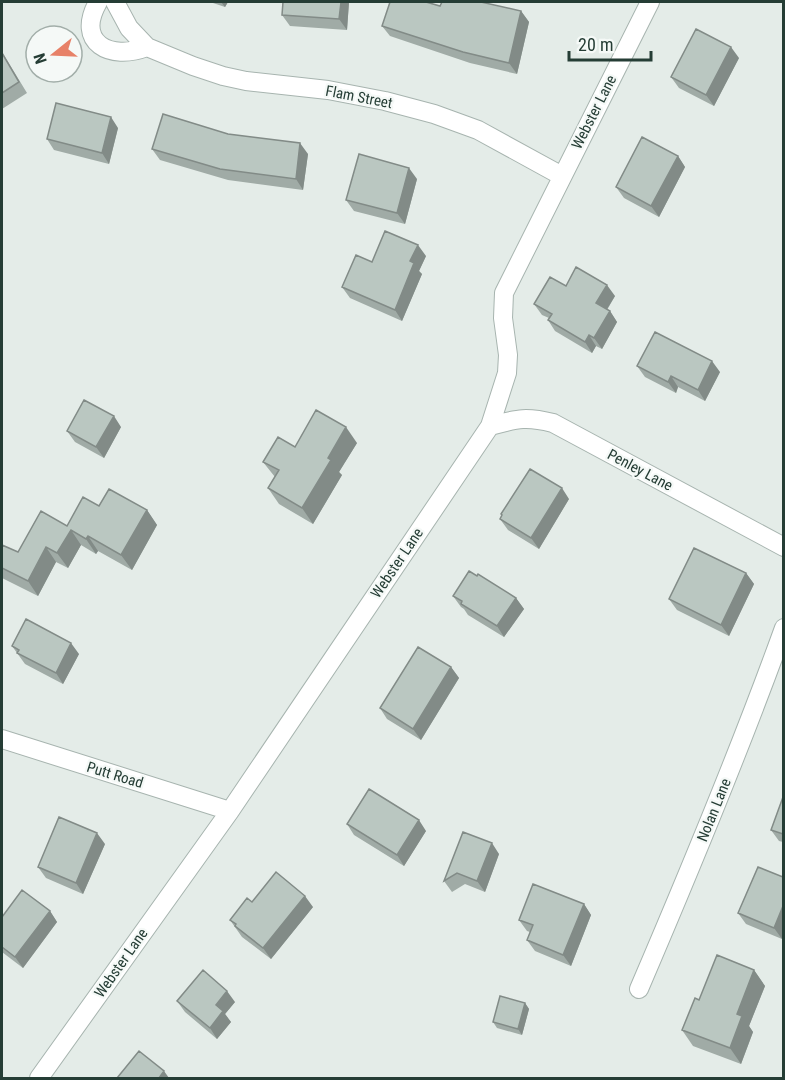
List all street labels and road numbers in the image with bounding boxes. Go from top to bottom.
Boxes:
street label: Webster Lane [568,72,620,152]
street label: Flam Street [324,82,394,112]
street label: Penley Lane [604,445,676,495]
street label: Webster Lane [367,525,427,601]
street label: Putt Road [85,758,145,792]
street label: Nolan Lane [693,776,735,844]
street label: Webster Lane [91,925,151,1001]

